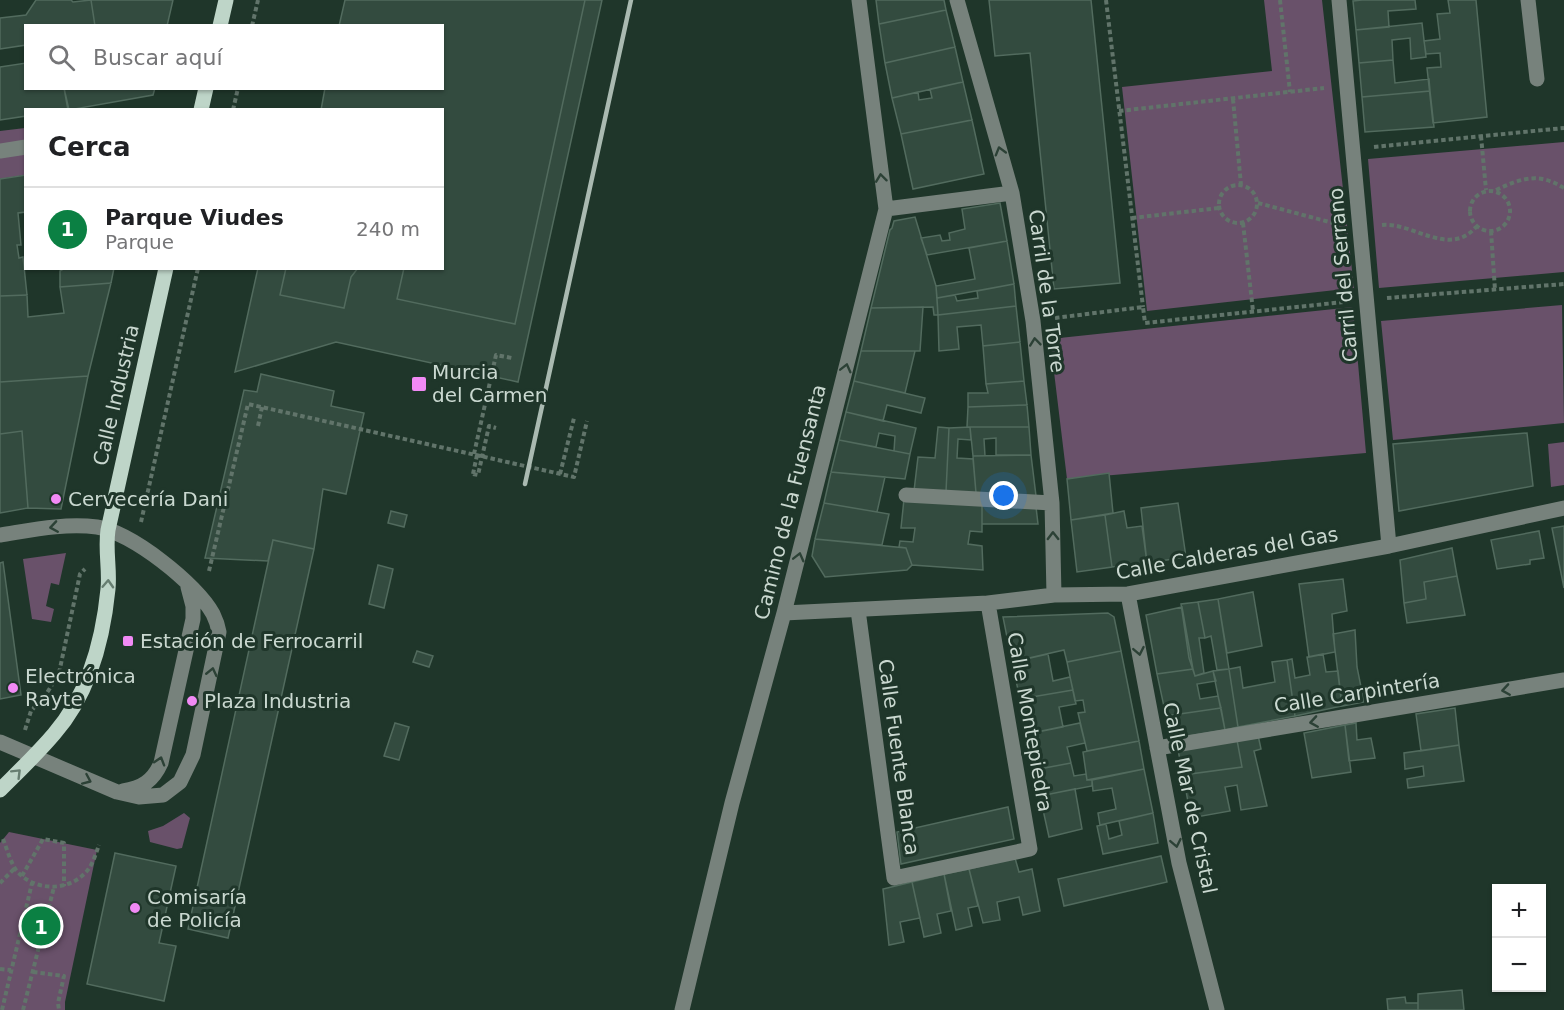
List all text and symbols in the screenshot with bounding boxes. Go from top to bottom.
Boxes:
search box [24,24,444,90]
icon: search [45,41,78,74]
text: Buscar aquí [93,45,223,70]
text: Cerca [48,132,131,162]
one-way arrow [994,146,1007,156]
one-way arrow [876,173,888,182]
street label: Carril del Serrano [1323,187,1363,363]
text: Parque Viudes [105,205,284,230]
street label: Carril de la Torre [1024,208,1070,374]
text: 1 [61,217,74,241]
text: 240 m [356,217,420,241]
text: Parque [105,230,174,254]
street label: Calle Industria [88,322,144,468]
one-way arrow [1029,338,1042,347]
place label: Murcia del Carmen [432,360,547,407]
one-way arrow [839,363,851,373]
marker: Murcia del Carmen [410,375,428,393]
street label: Camino de la Fuensanta [749,382,831,622]
your location [989,481,1018,510]
place label: Cervecería Dani [68,487,228,511]
marker: Cervecería Dani [49,492,63,506]
one-way arrow [49,521,58,533]
street label: Calle Calderas del Gas [1114,522,1340,584]
one-way arrow [1047,532,1059,541]
one-way arrow [791,552,804,562]
one-way arrow [102,580,115,589]
place label: Estación de Ferrocarril [140,629,363,653]
street label: Calle Montepiedra [1002,630,1058,814]
marker: Estación de Ferrocarril [121,634,135,648]
one-way arrow [1132,646,1145,656]
street label: Calle Fuente Blanca [873,657,925,857]
place label: Electrónica Rayte [25,664,136,711]
one-way arrow [204,667,217,677]
street label: Calle Carpintería [1272,668,1442,718]
marker: Electrónica Rayte [6,681,20,695]
one-way arrow [1502,683,1512,696]
place label: Plaza Industria [204,689,351,713]
marker: Plaza Industria [185,694,199,708]
street label: Calle Mar de Cristal [1158,700,1222,896]
one-way arrow [1309,715,1319,727]
one-way arrow [153,756,165,767]
one-way arrow [9,770,20,781]
one-way arrow [80,773,91,785]
one-way arrow [1169,837,1182,847]
map controls [1492,884,1546,992]
button: + [1492,884,1546,938]
place label: Comisaría de Policía [147,885,247,932]
marker: Comisaría de Policía [128,901,142,915]
pin: 1 [22,904,60,948]
button: − [1492,938,1546,992]

